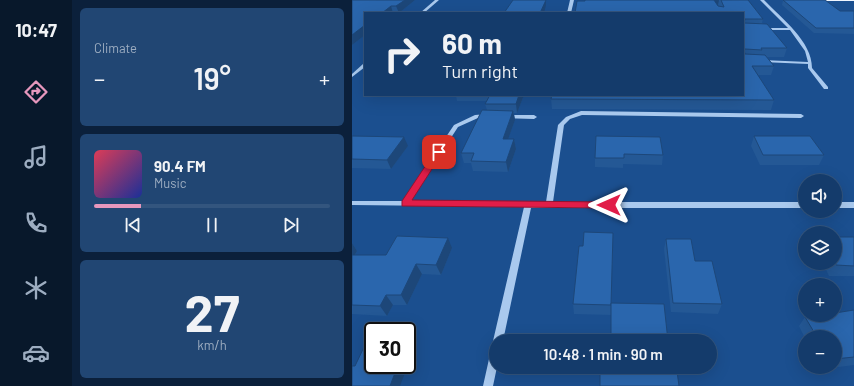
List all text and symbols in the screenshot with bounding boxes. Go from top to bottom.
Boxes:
text: 10:47 [15,19,57,41]
text: 60 m [442,26,502,60]
icon: right [376,28,428,80]
text: Climate [94,40,137,56]
text: 19° [193,60,231,96]
text: Turn right [442,60,518,82]
text: − [94,65,105,91]
text: + [319,65,330,91]
icon: directions [22,78,50,106]
pin [422,135,456,169]
icon: arrive [428,141,450,163]
icon: music [22,143,50,171]
text: 90.4 FM [154,157,206,175]
map controls [798,174,842,374]
button: sound [798,174,842,218]
text: Music [154,175,187,191]
position arrow [588,184,630,226]
icon: phone [22,209,50,237]
icon: previous [122,214,144,236]
icon: pause [201,214,223,236]
icon: next [280,214,302,236]
button: layers [798,226,842,270]
icon: climate [22,274,50,302]
button: + [798,278,842,322]
text: 27 [185,280,239,342]
speed limit sign: 30 [364,322,416,374]
button: − [798,330,842,374]
text: km/h [197,337,227,353]
icon: car [22,339,50,367]
text: 10:48 · 1 min · 90 m [543,345,663,363]

